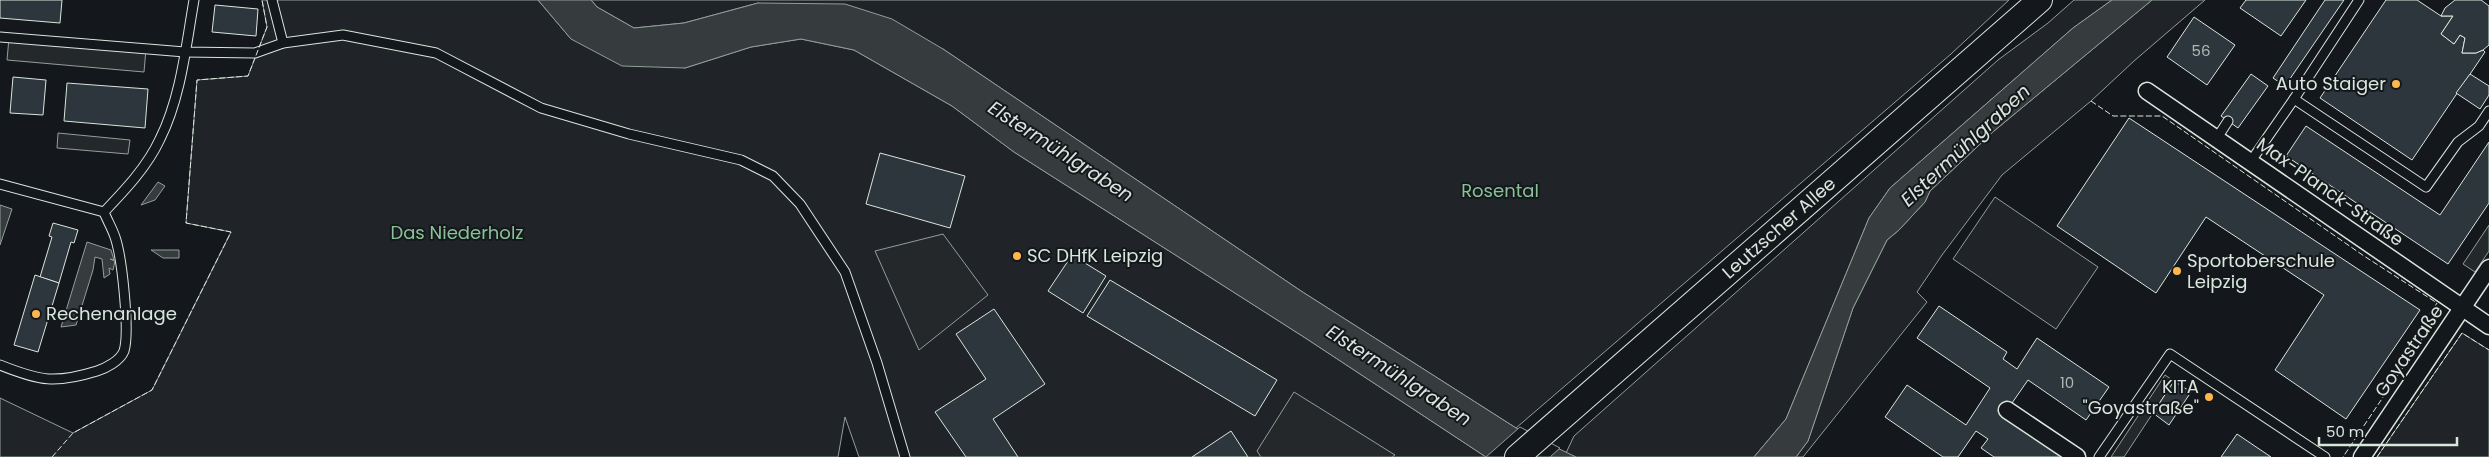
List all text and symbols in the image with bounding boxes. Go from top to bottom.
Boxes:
house number: 56 [2192,40,2210,61]
place label: Auto Staiger [2276,71,2386,96]
water label: Elstermühlgraben [1895,78,2036,213]
marker: Auto Staiger [2390,78,2402,90]
water label: Elstermühlgraben [983,94,1139,209]
street label: Max-Planck-Straße [2252,131,2409,252]
street label: Leutzscher Allee [1717,171,1841,284]
park label: Rosental [1461,178,1539,203]
park label: Das Niederholz [390,220,524,245]
place label: SC DHfK Leipzig [1027,243,1163,268]
place label: Sportoberschule Leipzig [2187,248,2335,294]
marker: SC DHfK Leipzig [1011,250,1023,262]
marker: Sportoberschule Leipzig [2171,265,2183,277]
street label: Goyastraße [2369,300,2449,402]
place label: Rechenanlage [46,301,177,326]
marker: Rechenanlage [30,308,42,320]
water label: Elstermühlgraben [1321,318,1477,433]
house number: 10 [2060,372,2074,393]
place label: KITA "Goyastraße" [2082,374,2199,420]
marker: KITA "Goyastraße" [2203,391,2215,403]
scale bar [2319,414,2456,446]
text: 50 m [2326,421,2364,442]

